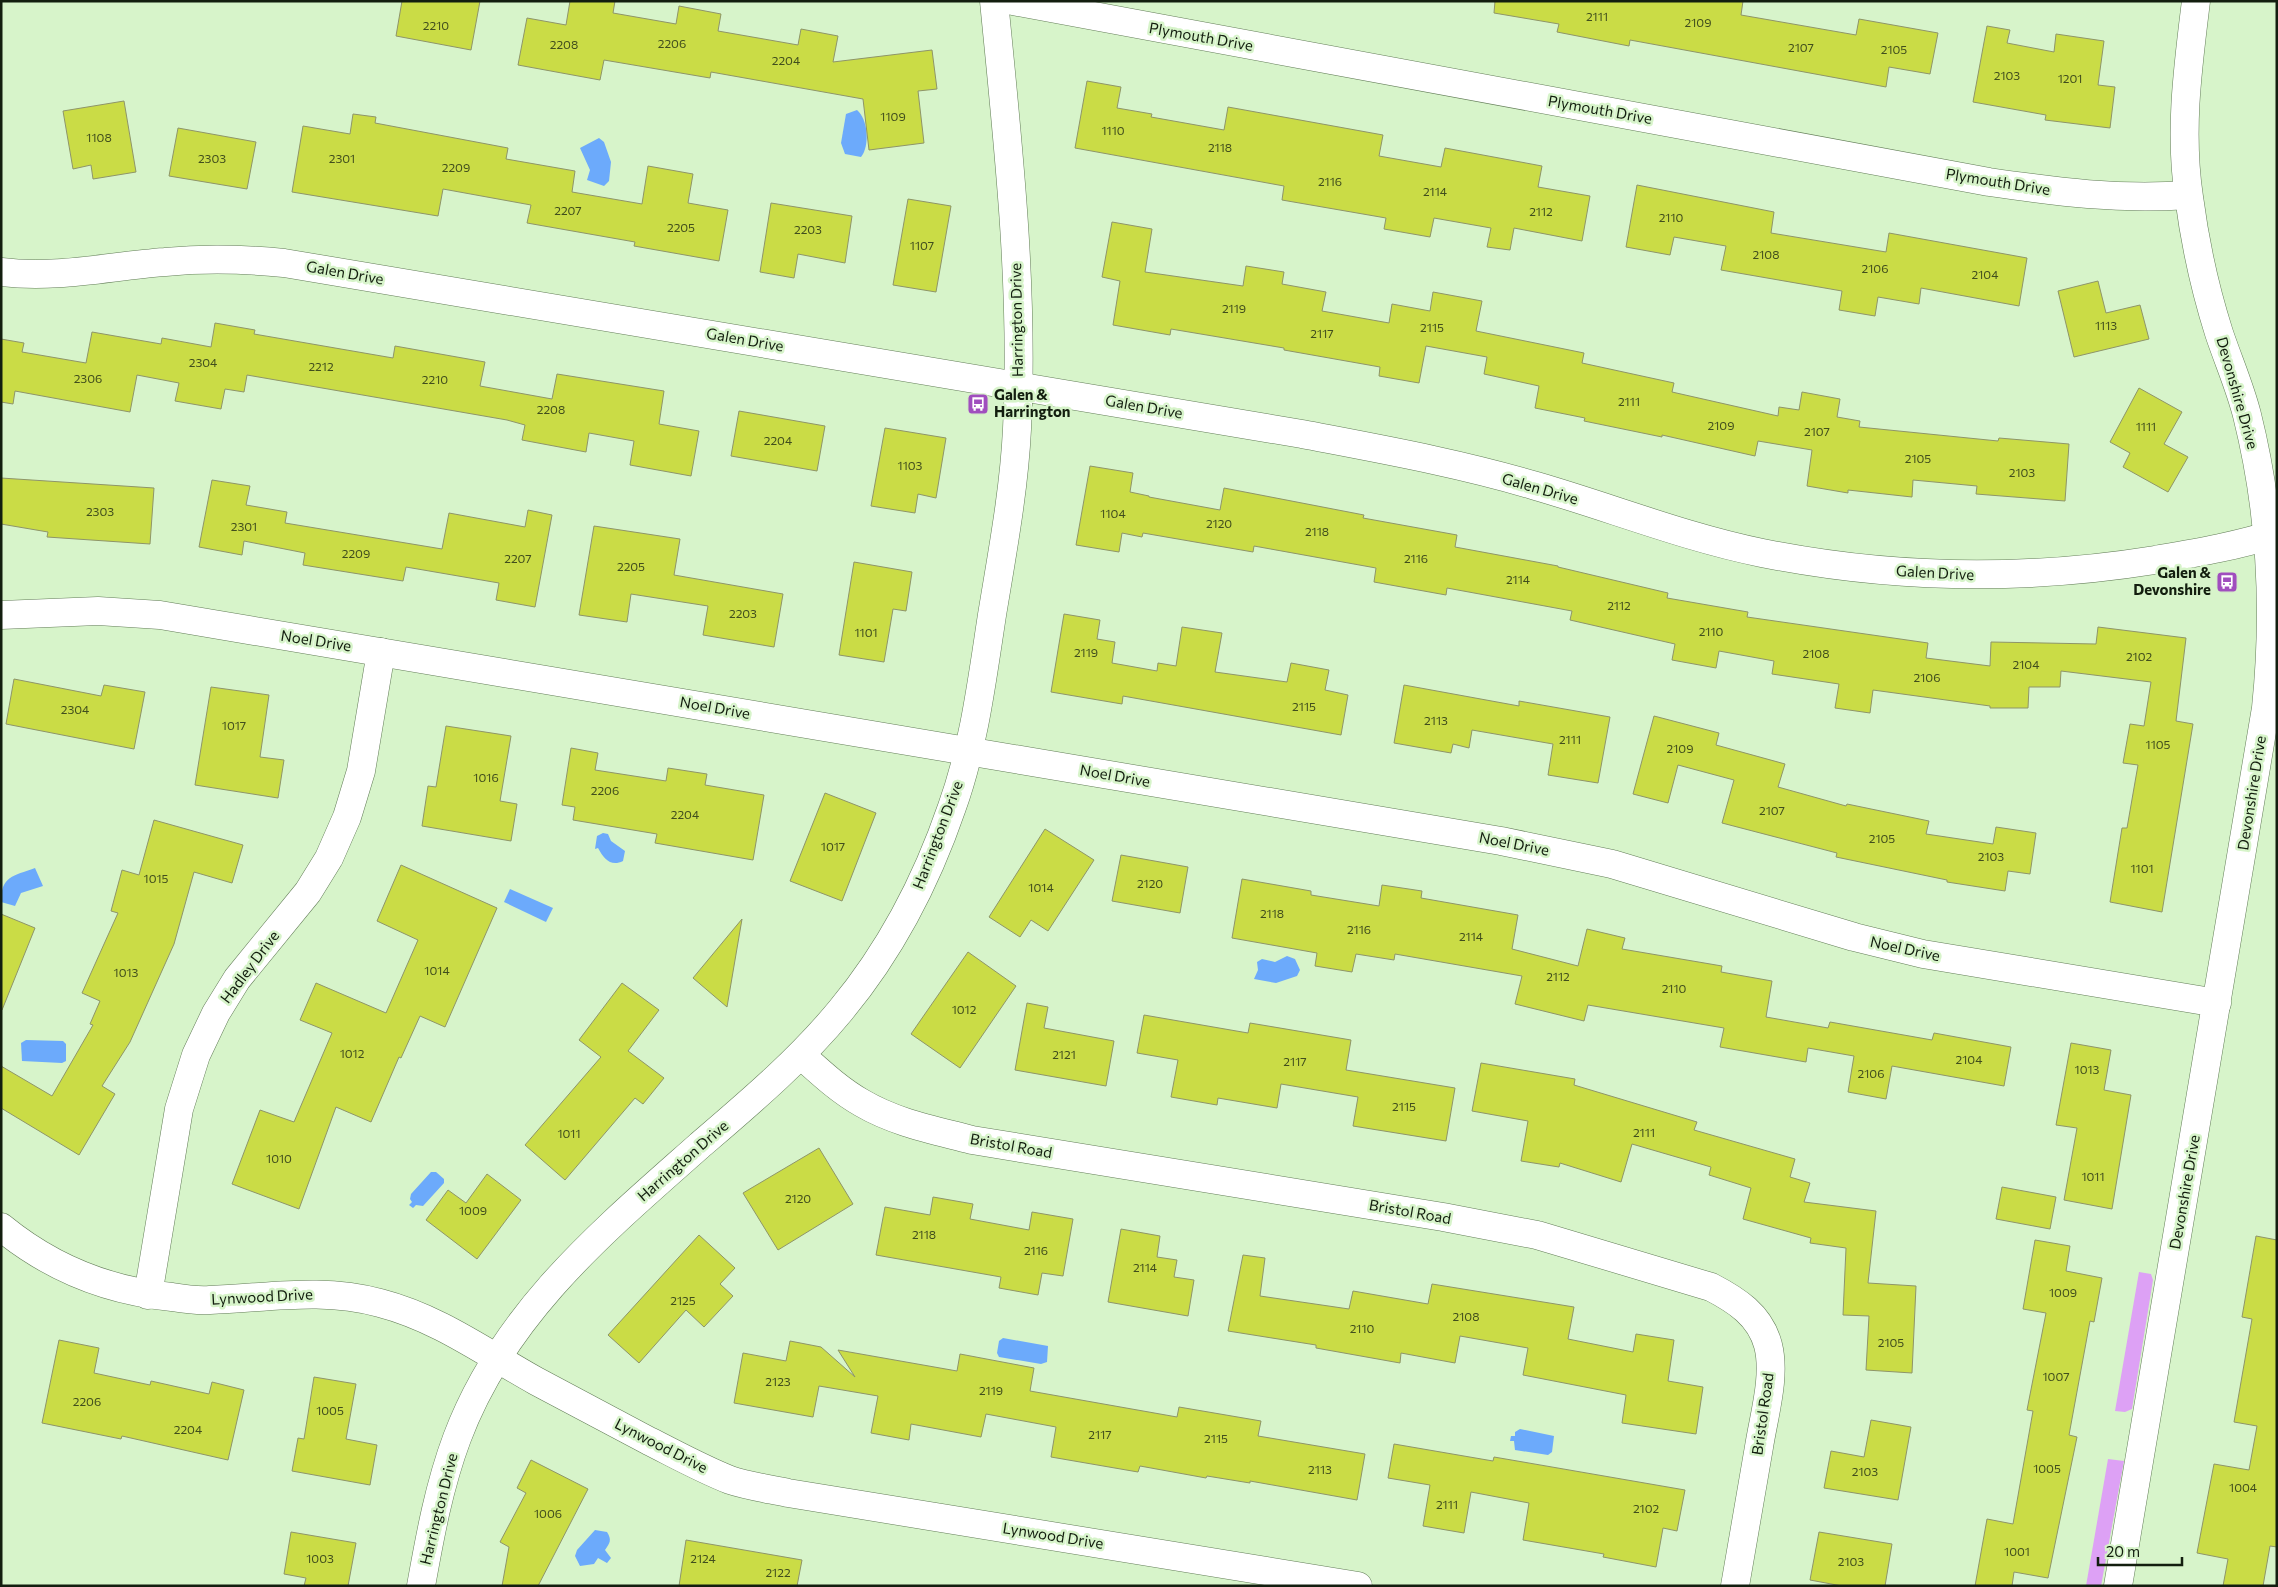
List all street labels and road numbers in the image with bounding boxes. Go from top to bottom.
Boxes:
street label: Plymouth Drive [1148,18,1255,54]
street label: Plymouth Drive [1547,91,1654,127]
street label: Plymouth Drive [1945,164,2052,198]
street label: Galen Drive [305,256,385,288]
street label: Harrington Drive [1006,263,1026,377]
street label: Galen Drive [705,323,785,355]
street label: Devonshire Drive [2213,335,2263,451]
street label: Galen Drive [1104,390,1184,422]
street label: Galen Drive [1500,469,1580,507]
street label: Galen Drive [1895,561,1975,583]
street label: Noel Drive [280,626,353,654]
street label: Noel Drive [679,692,752,722]
street label: Devonshire Drive [2233,734,2269,851]
street label: Noel Drive [1079,760,1152,790]
street label: Harrington Drive [908,778,966,891]
street label: Noel Drive [1478,827,1551,859]
street label: Hadley Drive [216,927,282,1006]
street label: Noel Drive [1869,932,1942,964]
street label: Harrington Drive [633,1116,731,1205]
street label: Bristol Road [969,1129,1054,1161]
street label: Devonshire Drive [2165,1133,2203,1250]
street label: Bristol Road [1368,1195,1453,1227]
street label: Lynwood Drive [211,1284,313,1308]
street label: Bristol Road [1747,1371,1777,1456]
street label: Lynwood Drive [612,1414,711,1476]
street label: Harrington Drive [415,1451,461,1566]
street label: Lynwood Drive [1001,1518,1105,1552]

